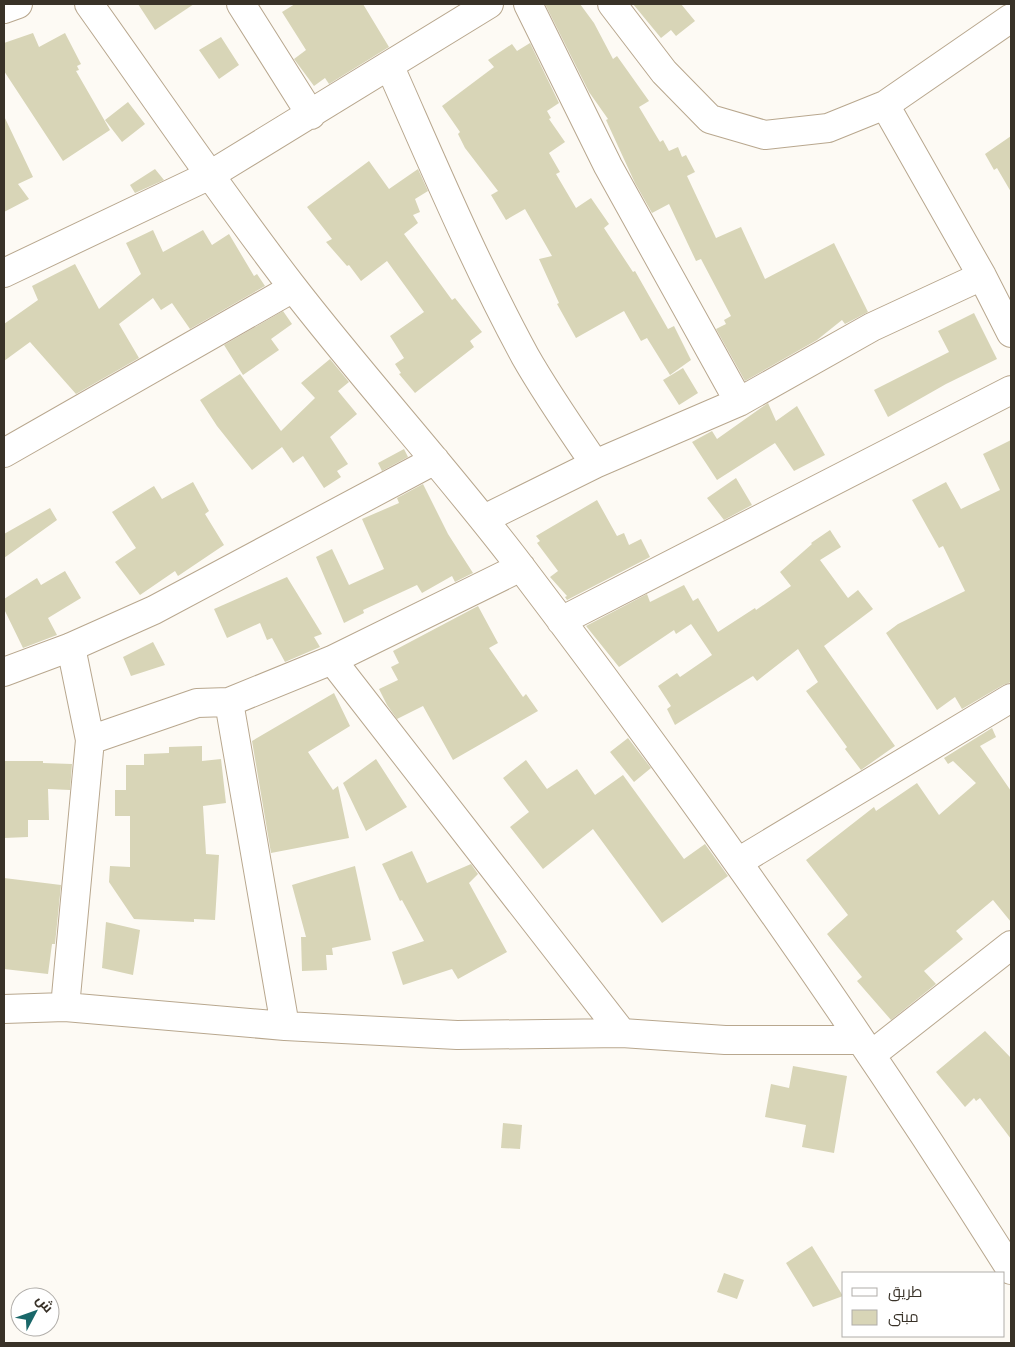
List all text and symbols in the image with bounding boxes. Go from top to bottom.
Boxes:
legend [842,1272,1005,1337]
text: طريق [888,1283,922,1302]
north arrow [10,1287,60,1337]
text: ش [32,1291,57,1316]
text: مبنى [888,1308,919,1327]

